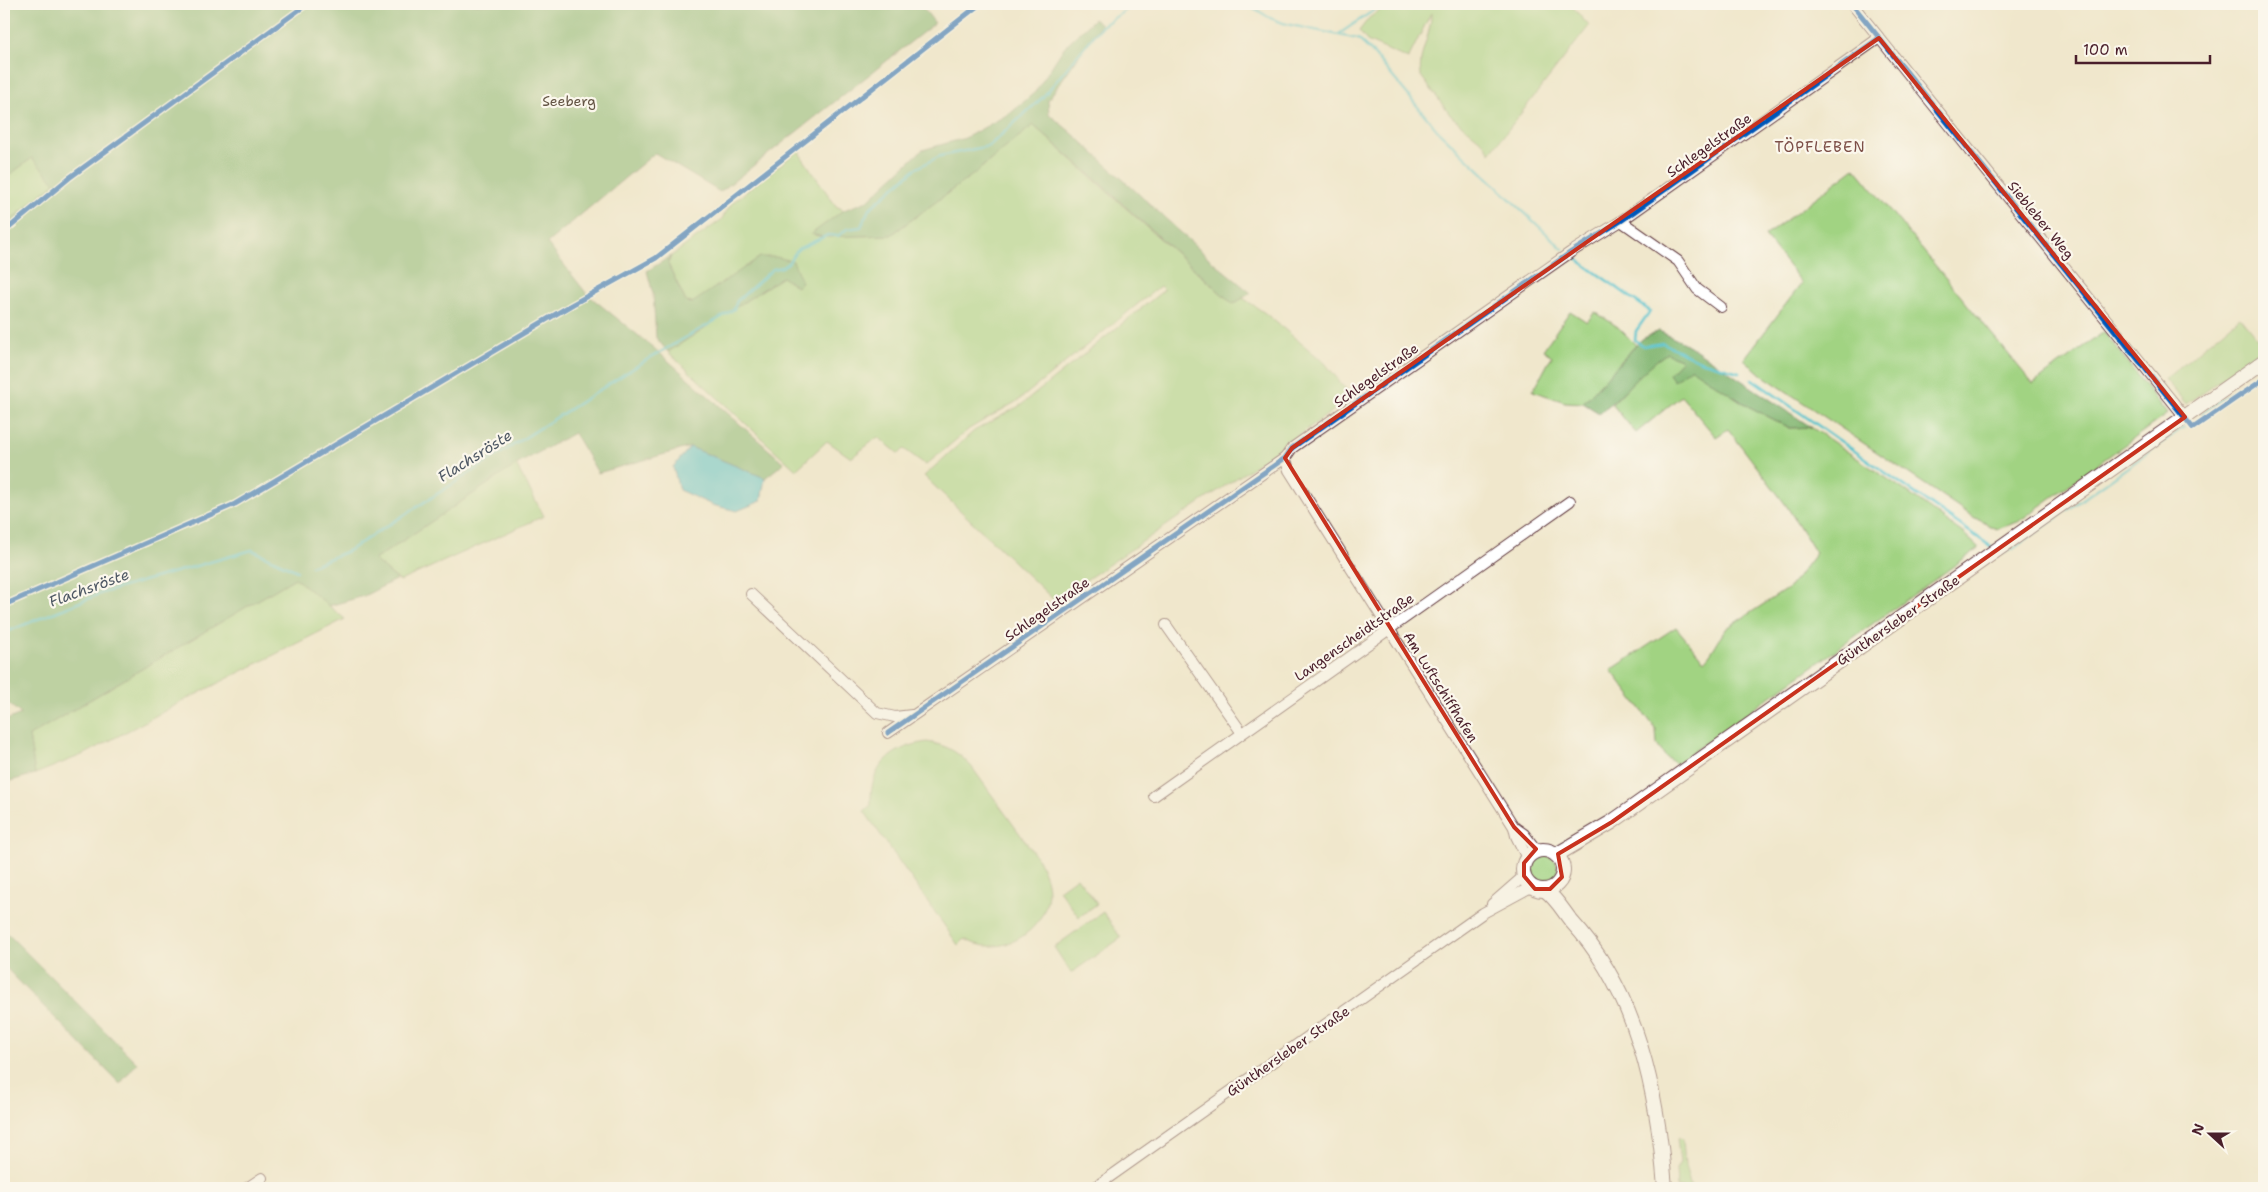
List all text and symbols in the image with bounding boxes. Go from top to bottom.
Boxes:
scale bar [2076,32,2209,64]
text: 100 m [2083,40,2128,60]
park label: Seeberg [542,92,596,110]
street label: Schlegelstraße [1663,109,1755,181]
district label: TÖPFLEBEN [1774,137,1866,157]
street label: Siebleber Weg [2004,177,2078,263]
street label: Schlegelstraße [1330,339,1422,411]
water label: Flachsröste [434,425,516,487]
water label: Flachsröste [46,564,132,612]
street label: Günthersleber Straße [1833,571,1963,669]
street label: Schlegelstraße [1001,573,1093,645]
street label: Langenscheidtstraße [1291,589,1417,685]
street label: Am Luftschiffhafen [1400,628,1483,746]
street label: Günthersleber Straße [1223,1002,1353,1100]
north arrow [2186,1110,2236,1160]
text: N [2187,1121,2208,1138]

